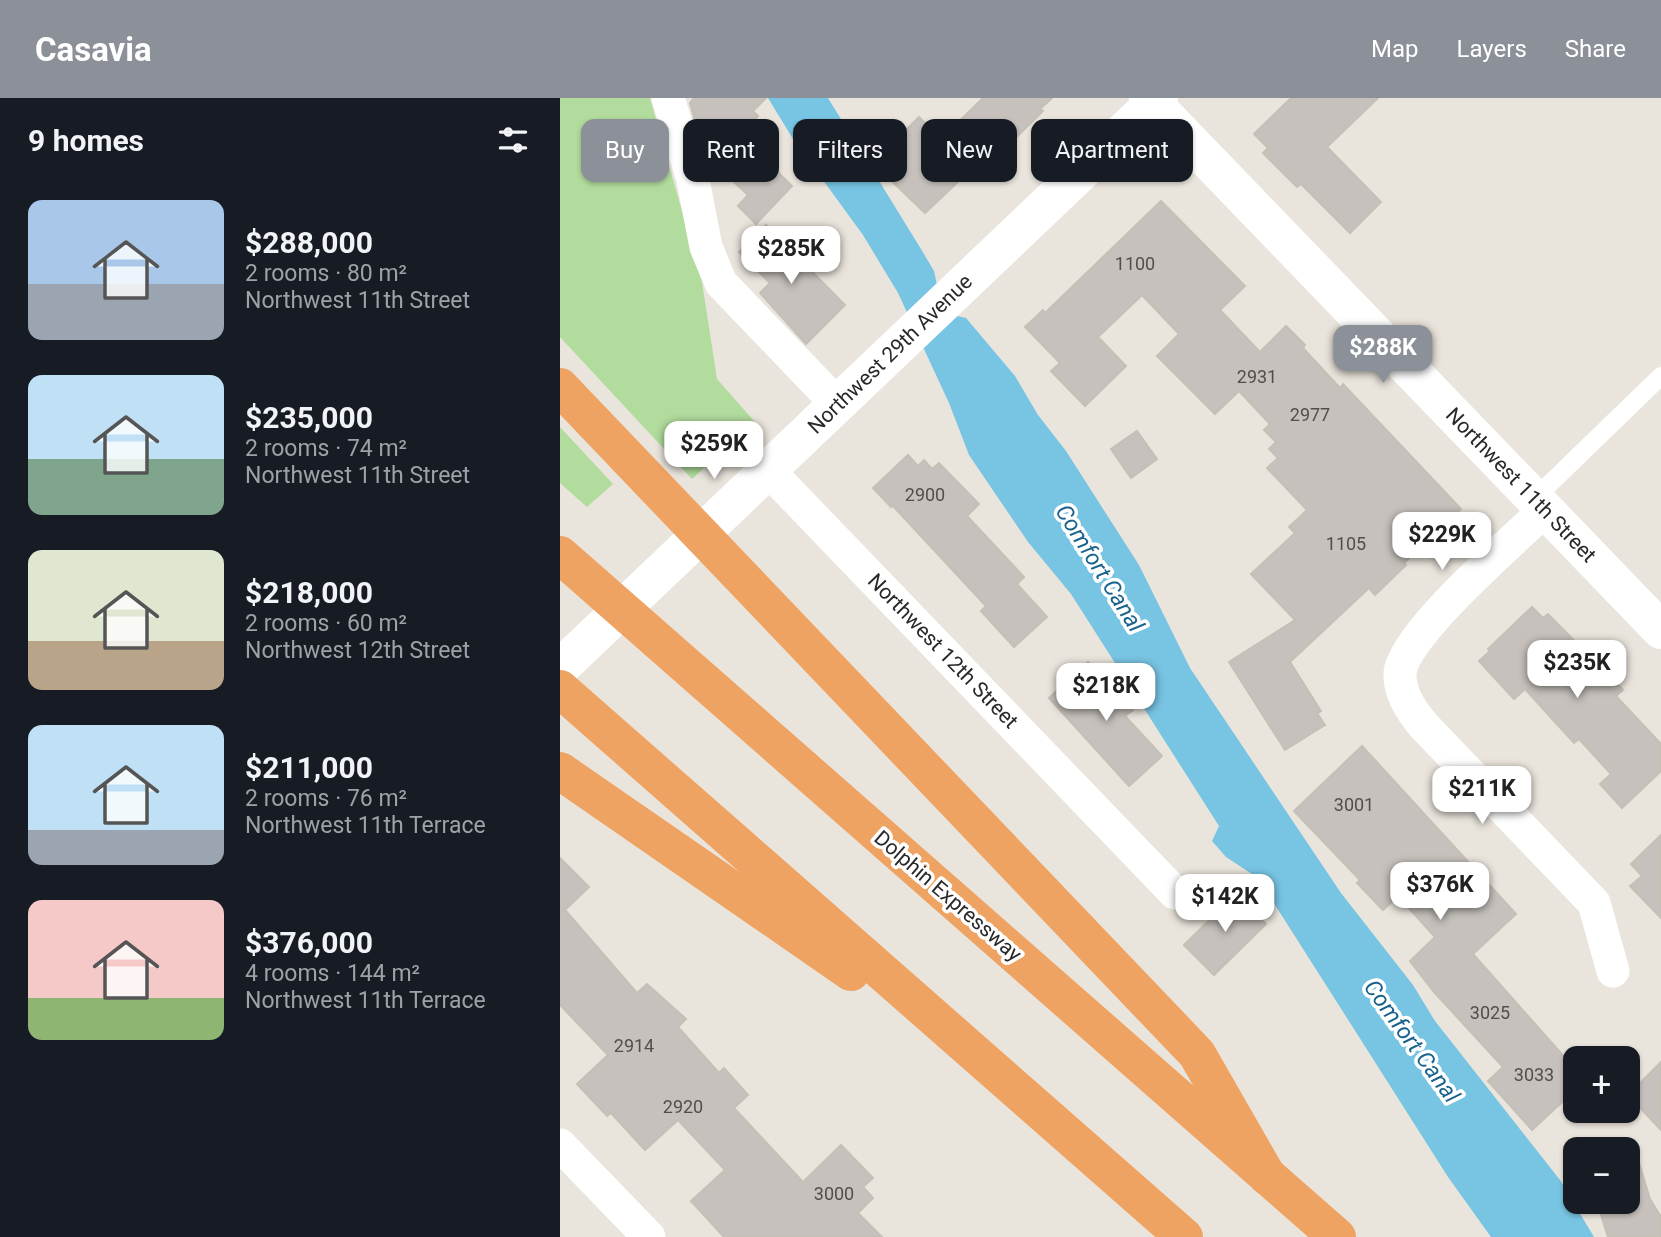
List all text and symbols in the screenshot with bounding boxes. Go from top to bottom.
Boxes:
text: Casavia [35,30,152,69]
text: Map [1371,35,1419,63]
text: Layers [1457,35,1527,63]
text: Share [1565,35,1626,63]
chip: Buy [581,119,669,182]
chip: Rent [683,119,779,182]
chip: Filters [793,119,907,182]
chip: New [921,119,1017,182]
chip: Apartment [1031,119,1193,182]
icon: filters [494,121,532,159]
text: 9 homes [28,123,144,158]
text: $288,000 [245,225,373,260]
pin: $285K [742,226,840,286]
icon: home [84,228,168,312]
text: $285K [757,235,825,262]
house number: 1100 [1115,253,1155,274]
text: 2 rooms · 80 m² [245,260,407,287]
street label: Northwest 29th Avenue [803,269,977,439]
text: Northwest 11th Street [245,287,470,314]
pin: $288K [1334,326,1432,385]
text: $288K [1349,334,1417,361]
house number: 2931 [1237,366,1277,387]
text: $235,000 [245,400,373,435]
icon: home [84,403,168,487]
street label: Northwest 11th Street [1441,403,1601,567]
house number: 2977 [1290,404,1330,425]
pin: $259K [665,422,763,481]
text: $259K [680,430,748,457]
text: 2 rooms · 74 m² [245,435,407,462]
text: Northwest 11th Street [245,462,470,489]
house number: 2900 [905,484,945,505]
water label: Comfort Canal [1050,500,1150,637]
pin: $229K [1393,512,1491,572]
text: $229K [1408,521,1476,548]
house number: 1105 [1326,533,1366,554]
street label: Northwest 12th Street [863,569,1023,733]
text: $218,000 [245,575,373,610]
icon: home [84,578,168,662]
text: 2 rooms · 60 m² [245,610,407,637]
text: Northwest 12th Street [245,637,470,664]
pin: $235K [1528,640,1626,700]
text: $235K [1543,649,1611,676]
pin: $218K [1057,664,1155,723]
text: $218K [1072,672,1140,699]
text: $211,000 [245,750,373,785]
icon: home [84,753,168,837]
pin: $211K [1433,766,1531,826]
text: $211K [1448,775,1516,802]
text: 2 rooms · 76 m² [245,785,407,812]
house number: 3001 [1334,794,1374,815]
text: Northwest 11th Terrace [245,812,486,839]
street label: Dolphin Expressway [870,826,1026,966]
pin: $376K [1391,862,1489,922]
text: $376K [1406,871,1474,898]
pin: $142K [1176,874,1274,934]
text: $142K [1191,883,1259,910]
text: $376,000 [245,925,373,960]
icon: home [84,928,168,1012]
text: 4 rooms · 144 m² [245,960,420,987]
water label: Comfort Canal [1358,975,1465,1108]
text: Northwest 11th Terrace [245,987,486,1014]
house number: 3025 [1470,1002,1510,1023]
house number: 2914 [614,1035,654,1056]
map controls [1563,1046,1640,1214]
button: + [1563,1046,1640,1123]
house number: 3033 [1514,1064,1554,1085]
house number: 2920 [663,1096,703,1117]
button: − [1563,1137,1640,1214]
house number: 3000 [814,1183,854,1204]

